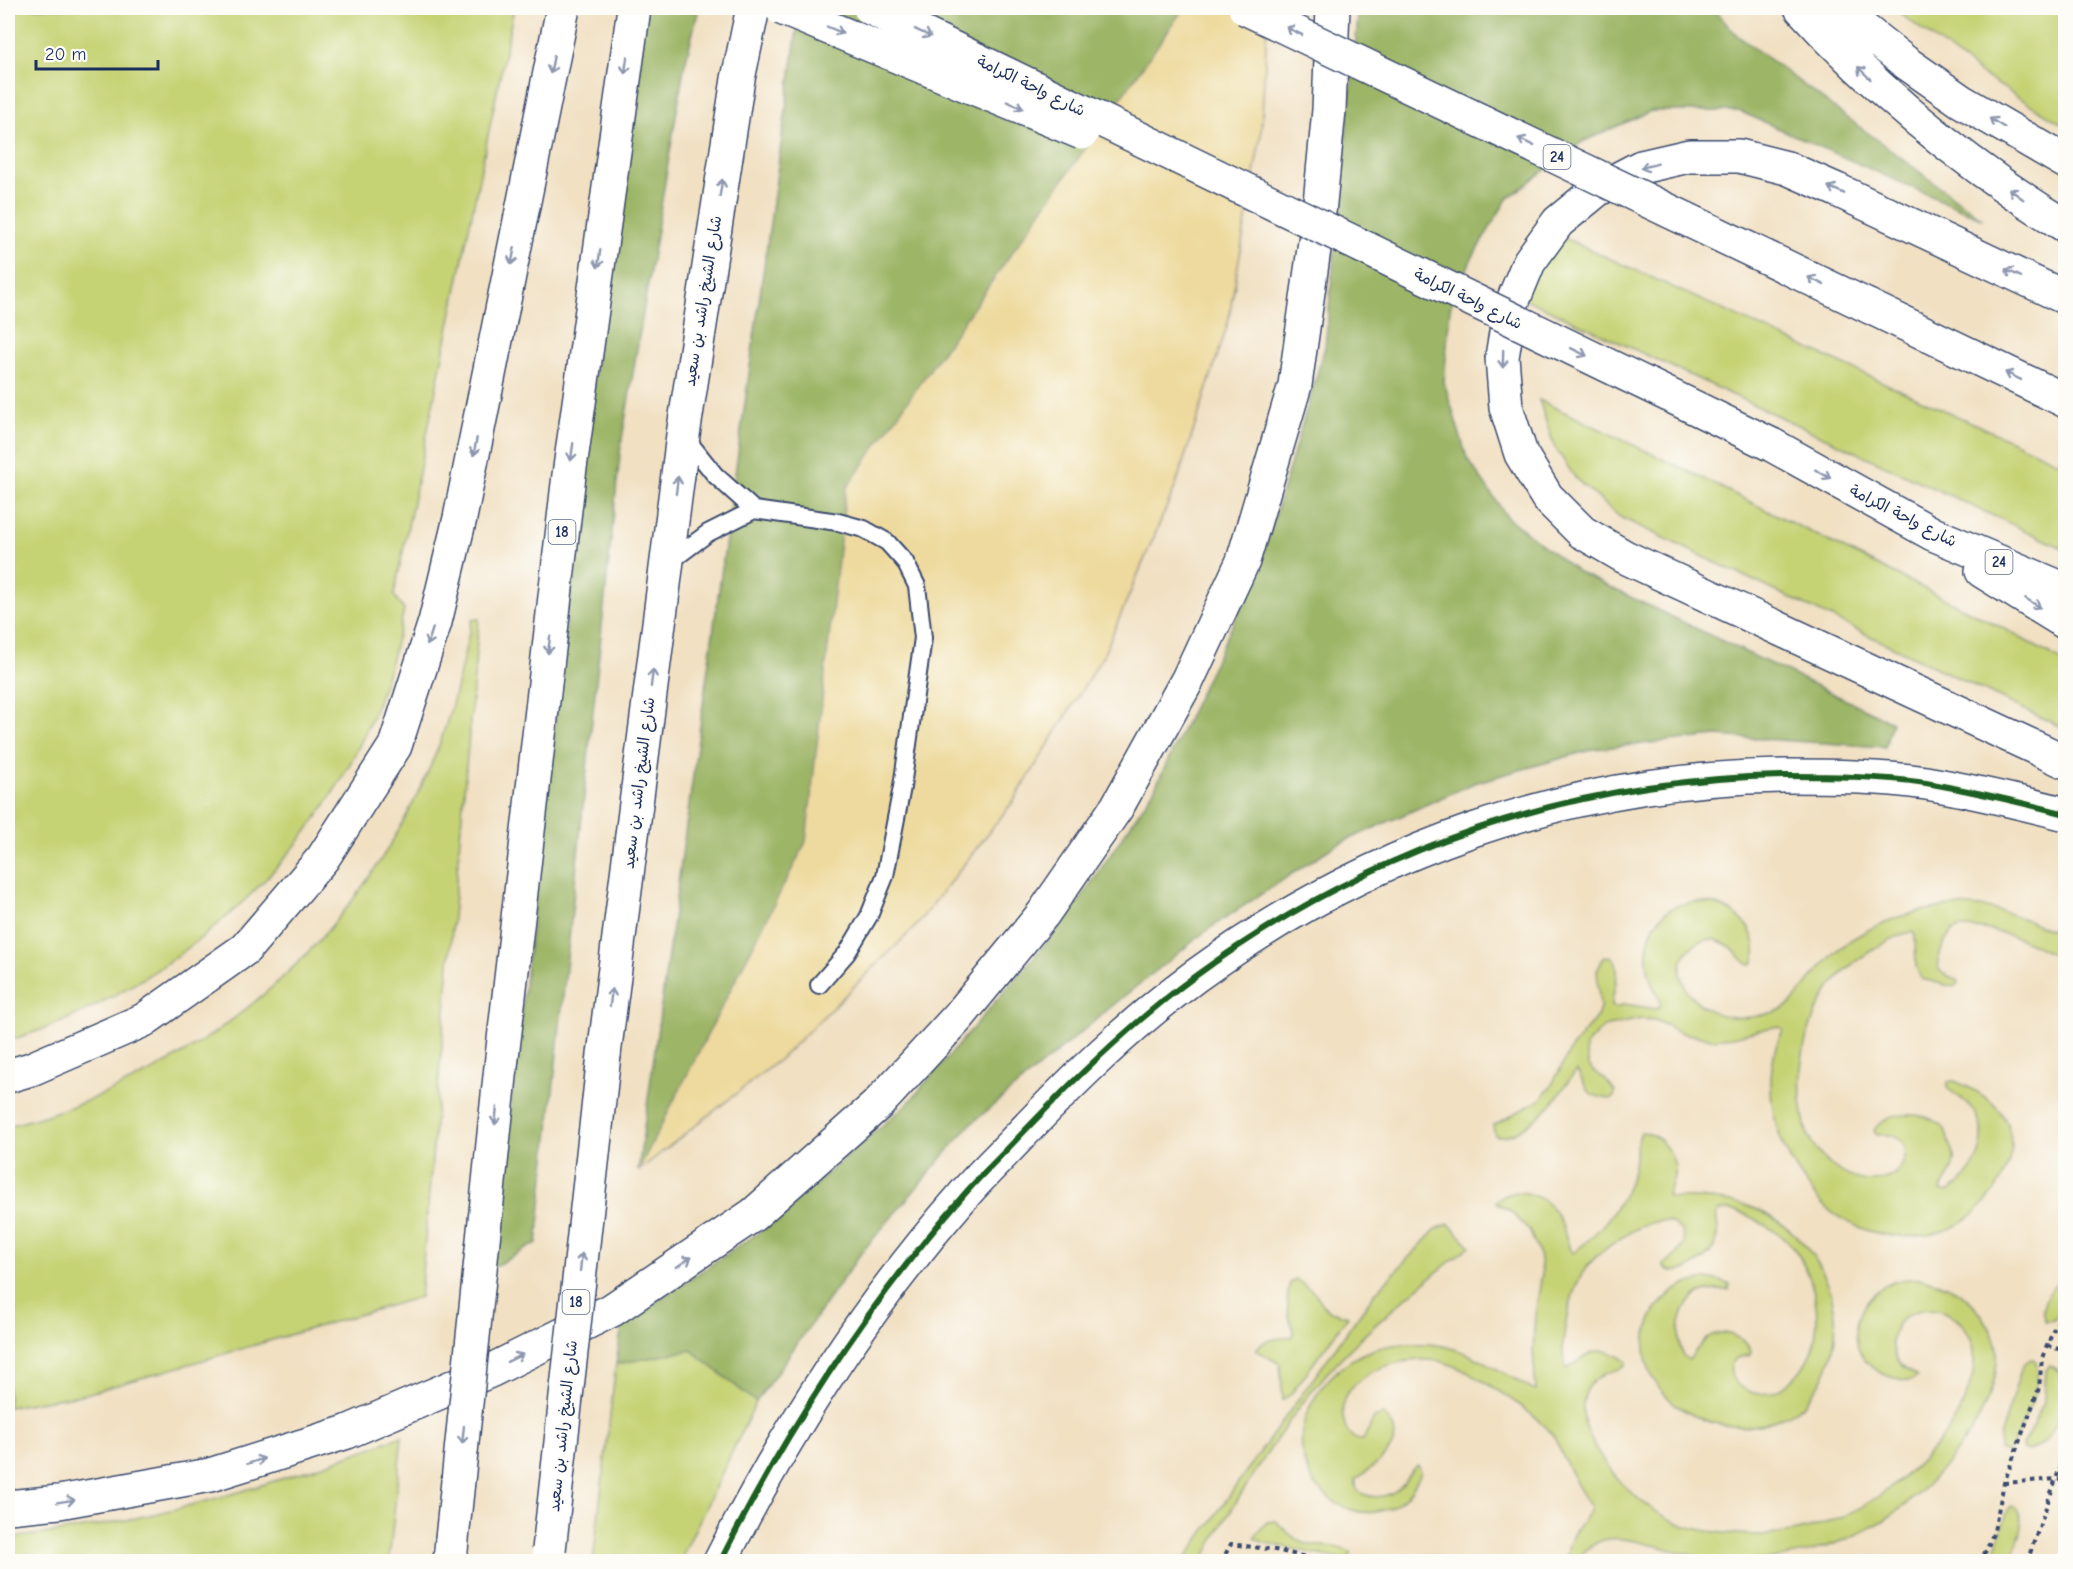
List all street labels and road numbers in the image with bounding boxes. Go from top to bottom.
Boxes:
street label: شارع واحة الكرامة [973,52,1088,122]
road number: 24 [1544,145,1570,169]
street label: شارع الشيخ راشد بن سعيد [681,214,727,388]
street label: شارع واحة الكرامة [1410,265,1525,335]
street label: شارع واحة الكرامة [1845,481,1960,553]
road number: 18 [548,520,576,544]
road number: 24 [1986,550,2012,574]
street label: شارع الشيخ راشد بن سعيد [620,696,660,870]
road number: 18 [562,1290,590,1314]
street label: شارع الشيخ راشد بن سعيد [545,1339,583,1513]

